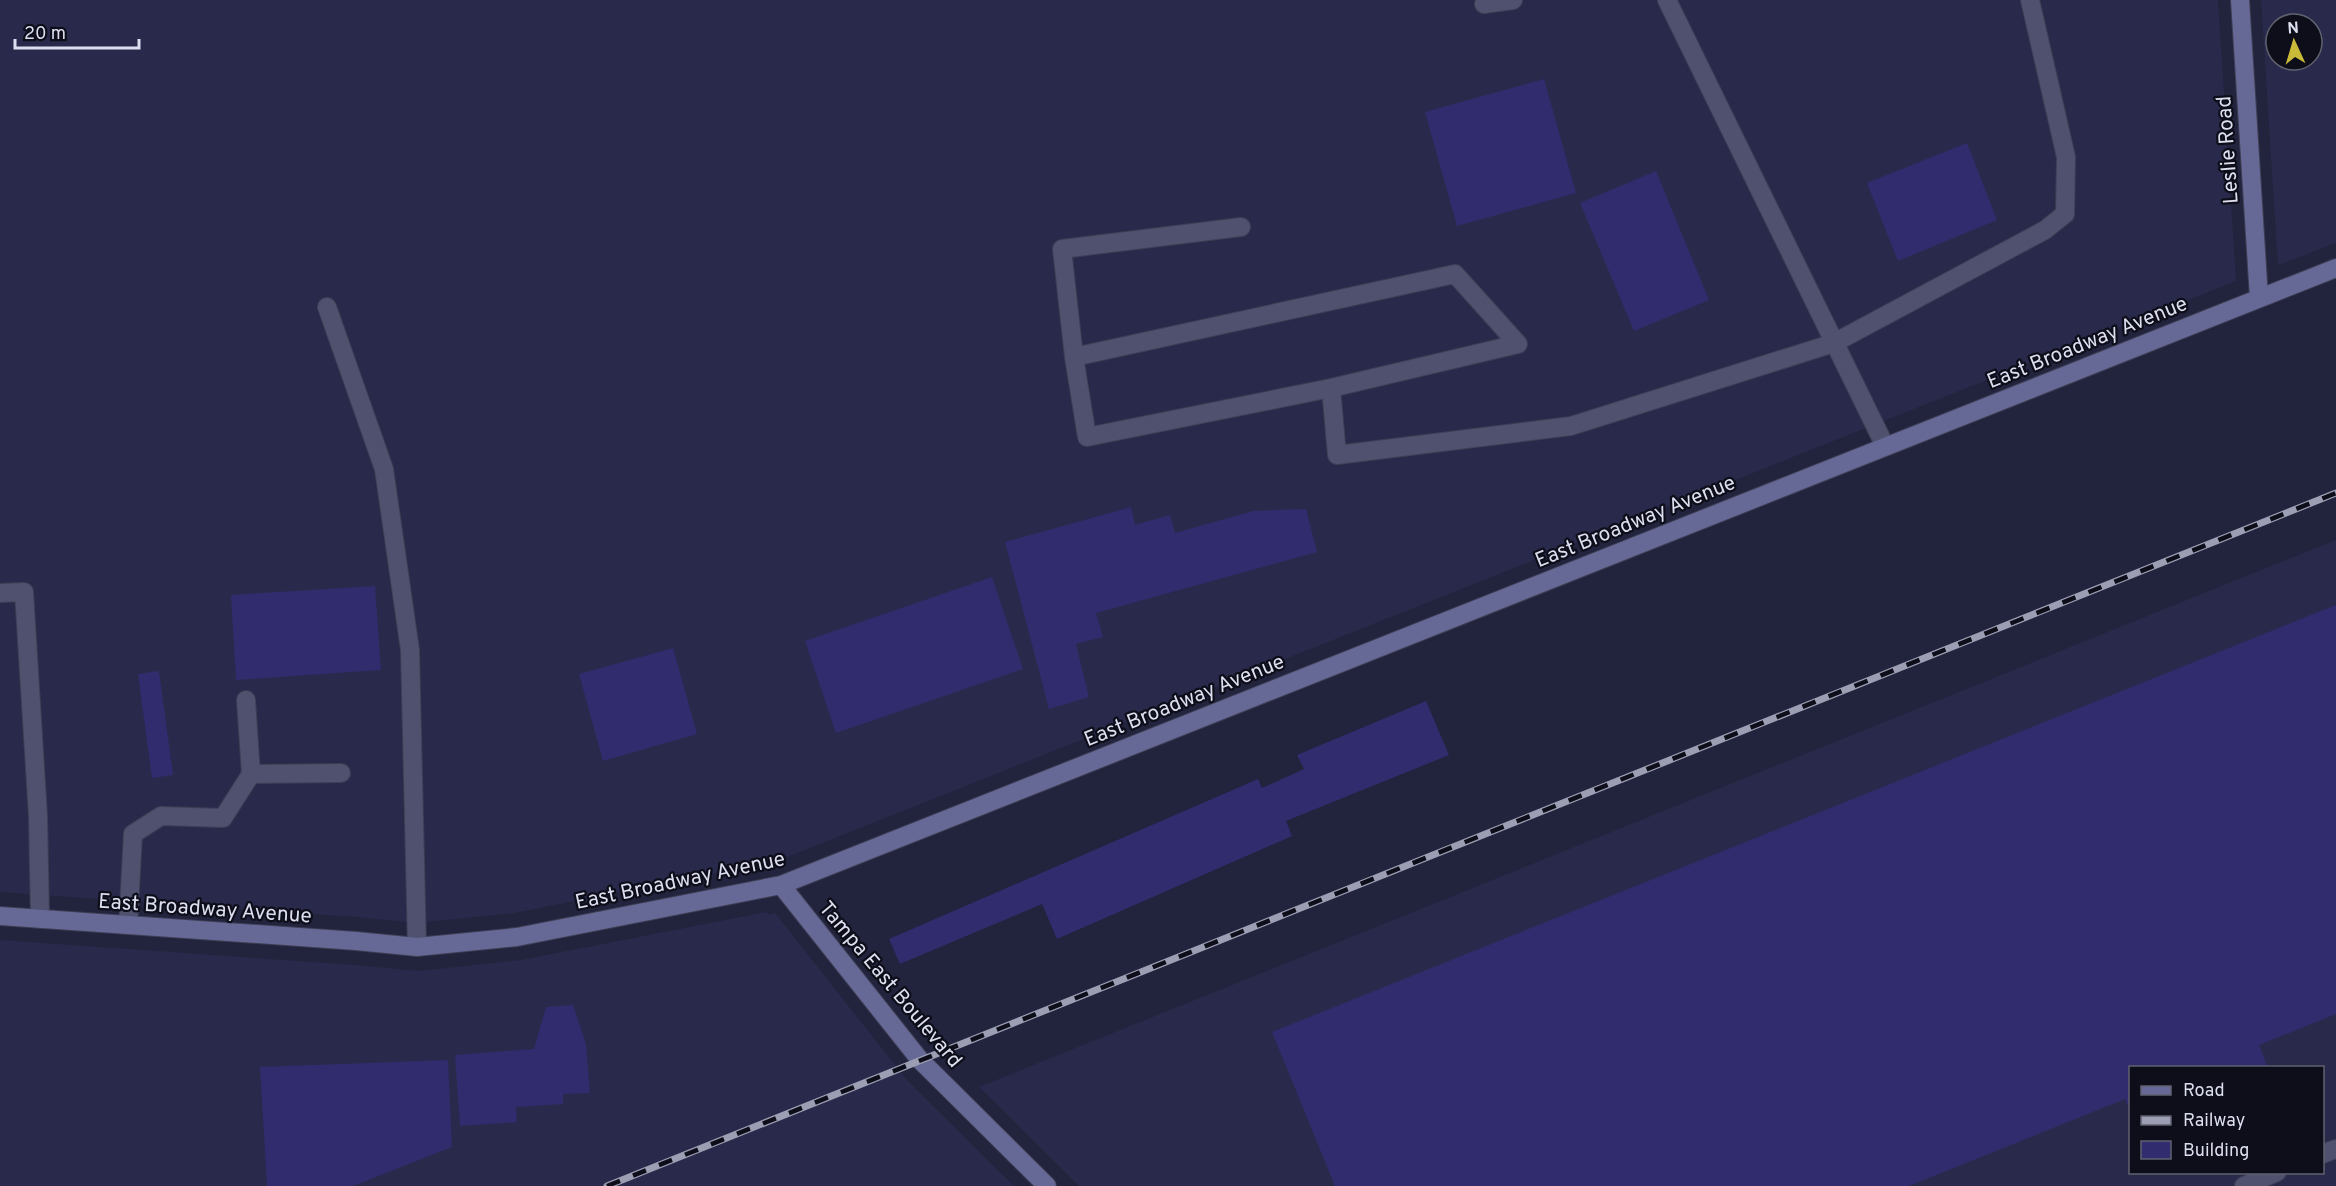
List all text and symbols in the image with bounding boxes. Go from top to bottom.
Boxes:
scale bar [15,12,140,50]
north arrow [2264,12,2324,72]
text: N [2287,19,2300,39]
text: 20 m [24,23,66,46]
street label: Leslie Road [2211,95,2246,205]
street label: East Broadway Avenue [1983,291,2192,396]
street label: East Broadway Avenue [1531,470,1740,575]
street label: East Broadway Avenue [1080,649,1289,754]
street label: East Broadway Avenue [573,846,788,917]
street label: East Broadway Avenue [97,889,313,930]
street label: Tampa East Boulevard [812,896,967,1074]
legend [2129,1066,2324,1174]
text: Road [2183,1080,2225,1103]
text: Railway [2183,1110,2245,1133]
text: Building [2183,1140,2249,1163]

